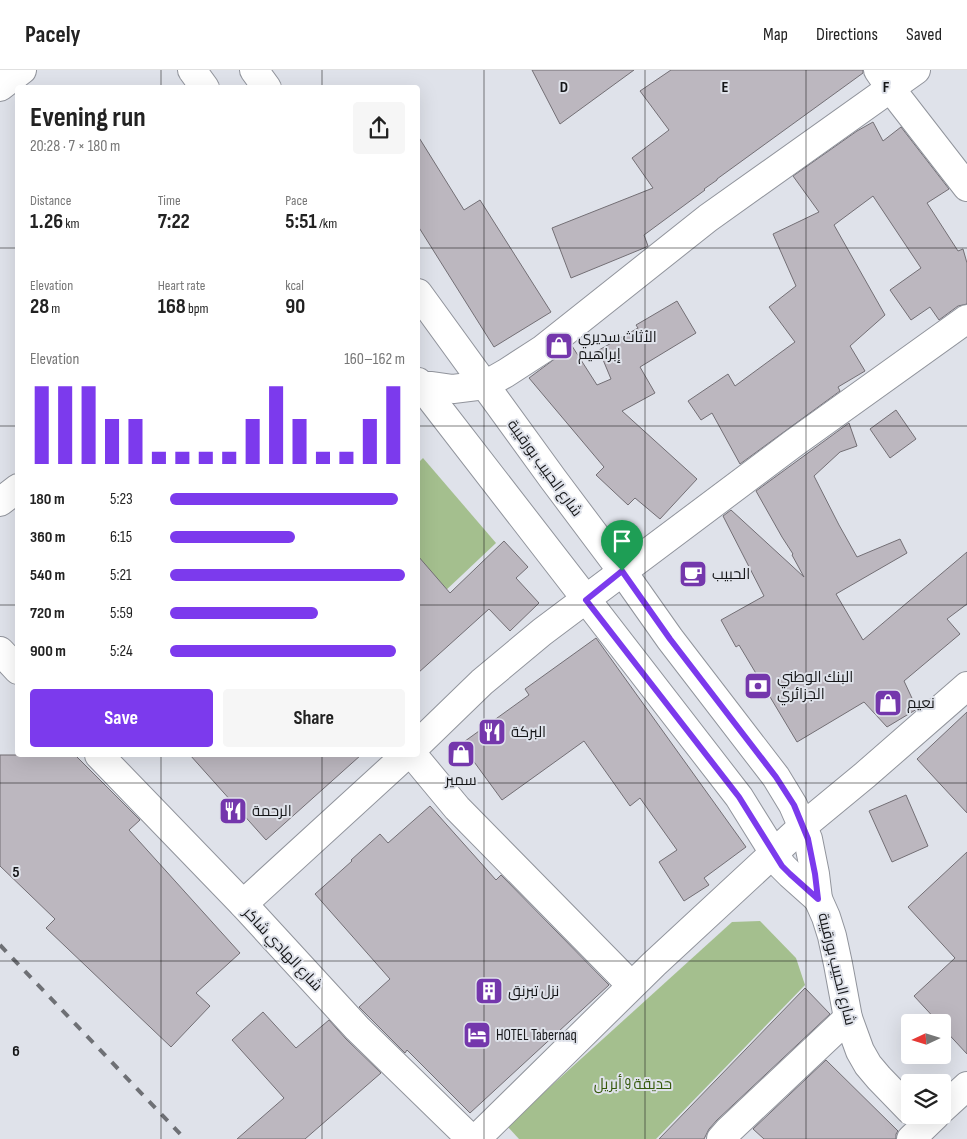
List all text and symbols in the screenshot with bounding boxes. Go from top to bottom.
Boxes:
text: Pacely [25,20,81,49]
text: Map [763,24,788,45]
text: Directions [816,24,878,45]
text: Saved [906,24,942,45]
text: D [560,78,568,97]
text: E [722,78,729,97]
text: F [883,78,890,97]
text: Evening run [30,101,146,134]
button: share [353,102,405,154]
text: 20:28 · 7 × 180 m [30,137,120,156]
text: Distance [30,192,71,209]
text: Time [158,192,181,209]
text: Pace [285,192,308,209]
text: 1.26 [30,209,63,234]
text: 7:22 [158,209,190,234]
text: 5:51 [285,209,317,234]
text: km [63,215,80,232]
text: /km [317,215,337,232]
text: Elevation [30,277,73,294]
text: Heart rate [158,277,205,294]
text: kcal [285,277,304,294]
text: 28 [30,294,49,319]
text: 168 [158,294,186,319]
text: 90 [285,294,305,319]
text: m [49,300,60,317]
text: bpm [186,300,209,317]
place label: الأثاث سديري إبراهيم [578,328,657,364]
shop icon: الأثاث سديري إبراهيم [544,331,574,361]
text: Elevation [30,350,79,369]
text: 160–162 m [344,350,405,369]
street label: شارع الحبيب بورقيبة [502,416,586,521]
text: 180 m [30,490,65,509]
text: 5:23 [110,490,133,509]
pin [601,520,643,571]
icon: arrive [608,527,636,555]
text: 360 m [30,528,65,547]
text: 6:15 [110,528,132,547]
cafe icon: الحبيب [678,559,708,589]
place label: الحبيب [712,565,750,584]
text: 540 m [30,566,65,585]
text: 5:21 [110,566,132,585]
text: 720 m [30,604,65,623]
text: 5:59 [110,604,133,623]
text: 900 m [30,642,66,661]
text: 5:24 [110,642,133,661]
place label: البنك الوطني الجزائري [777,668,853,706]
bank icon: البنك الوطني الجزائري [743,671,773,701]
shop icon: نعيم [873,688,903,718]
button: Save [30,689,213,747]
button: Share [223,689,405,747]
place label: نعيم [907,694,935,713]
restaurant icon: البركة [477,717,507,747]
place label: البركة [511,723,546,742]
shop icon: سمير [446,739,476,769]
place label: سمير [444,771,477,790]
restaurant icon: الرحمة [218,796,248,826]
place label: الرحمة [252,802,292,821]
text: 5 [12,863,20,882]
street label: شارع الهادي شاكر [237,903,326,997]
street label: شارع الحبيب بورقيبة [812,911,860,1028]
building icon: نزل تبرنق [474,976,504,1006]
place label: نزل تبرنق [508,982,559,1001]
north arrow [901,1014,951,1064]
map controls [901,1014,951,1124]
hotel icon: HOTEL Tabernaq [462,1020,492,1050]
place label: HOTEL Tabernaq [496,1026,577,1045]
text: 6 [12,1042,20,1061]
park label: حديقة 9 أبريل [594,1074,672,1094]
button: layers [901,1074,951,1124]

